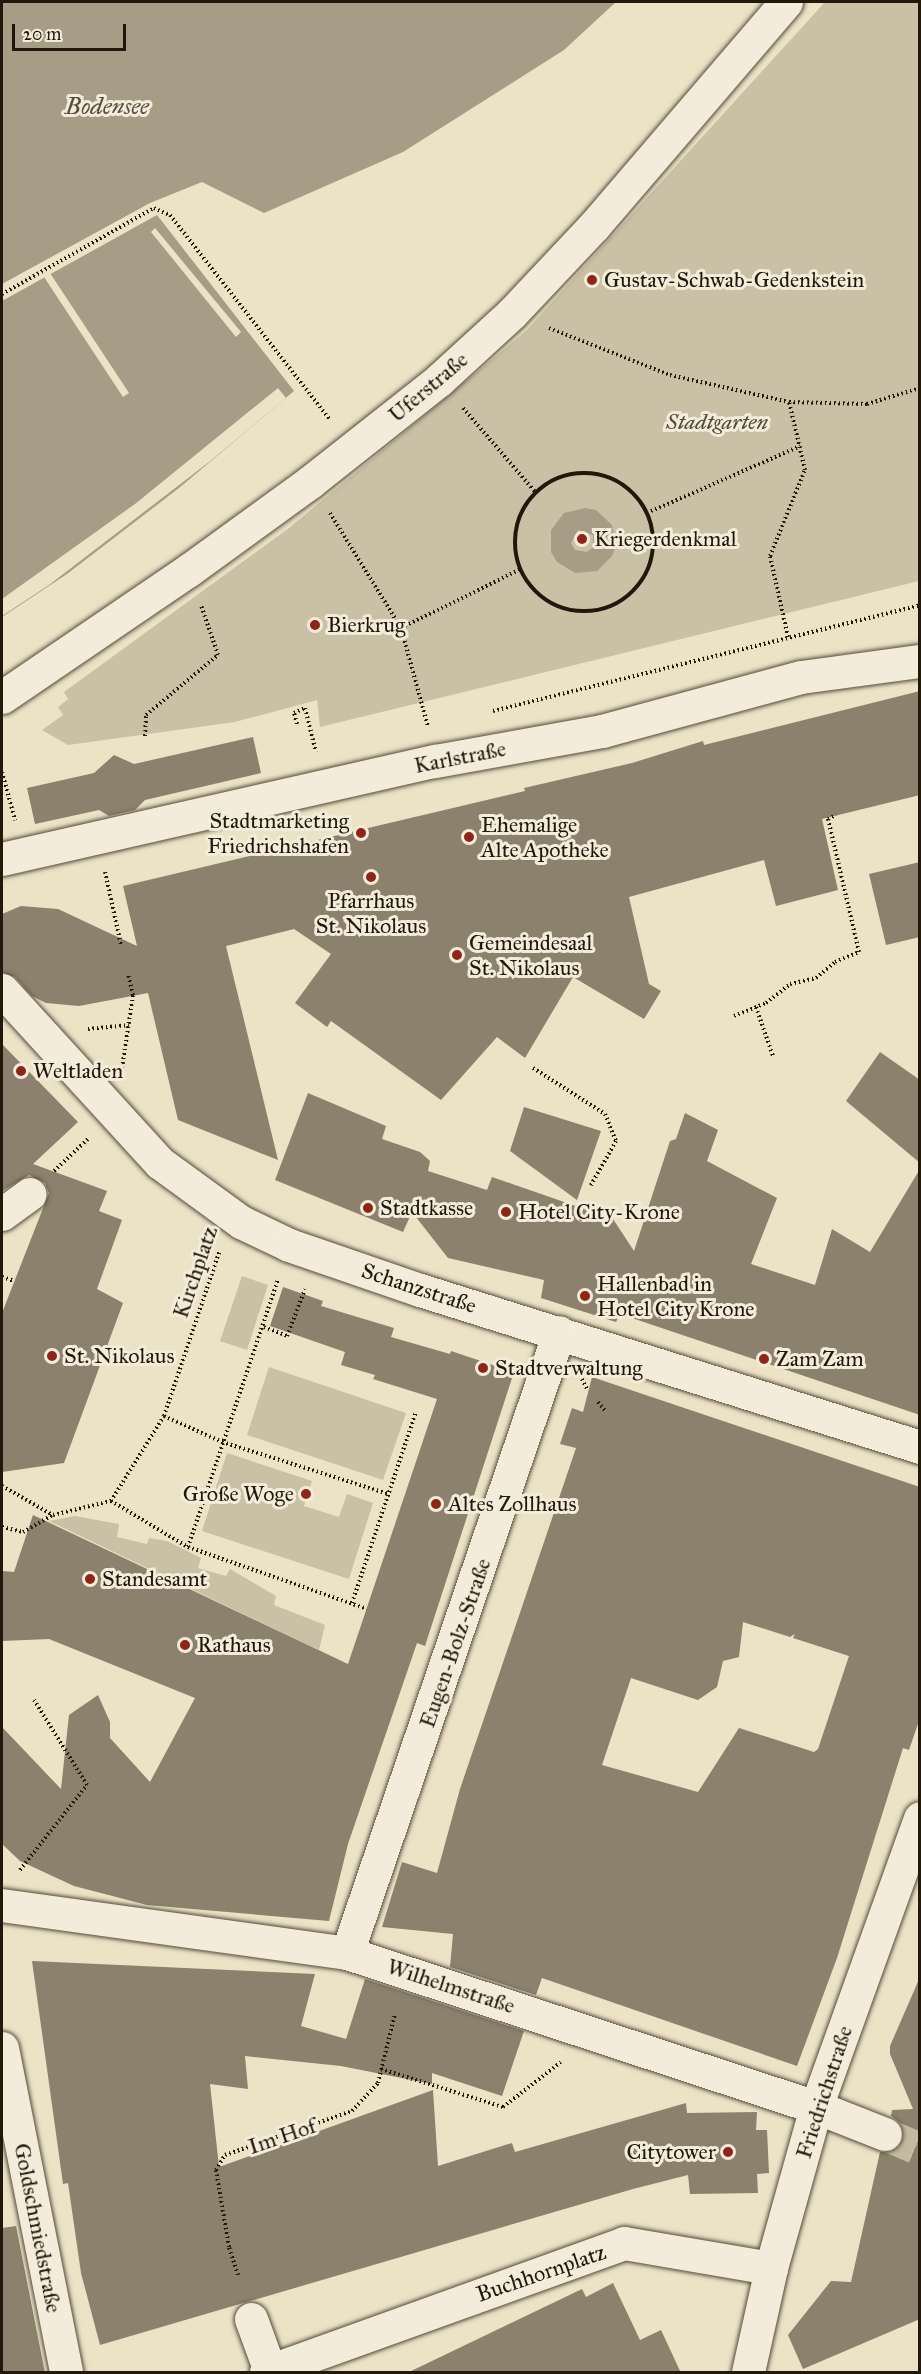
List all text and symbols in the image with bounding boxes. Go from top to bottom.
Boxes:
scale bar [15,12,129,50]
text: 20 m [23,23,61,45]
water label: Bodensee [65,93,149,121]
place label: Gustav-Schwab-Gedenkstein [604,267,864,293]
marker: Gustav-Schwab-Gedenkstein [585,273,599,287]
street label: Uferstraße [383,346,473,428]
park label: Stadtgarten [666,409,768,435]
place label: Kriegerdenkmal [594,526,737,552]
marker: Kriegerdenkmal [575,532,589,546]
place label: Bierkrug [327,612,405,638]
marker: Bierkrug [308,618,322,632]
street label: Karlstraße [412,735,508,779]
place label: Stadtmarketing Friedrichshafen [207,807,349,858]
place label: Ehemalige Alte Apotheke [481,811,609,862]
marker: Stadtmarketing Friedrichshafen [354,826,368,840]
marker: Ehemalige Alte Apotheke [462,830,476,844]
marker: Pfarrhaus St. Nikolaus [364,870,378,884]
place label: Pfarrhaus St. Nikolaus [316,887,426,938]
place label: Gemeindesaal St. Nikolaus [469,929,593,980]
marker: Gemeindesaal St. Nikolaus [450,948,464,962]
place label: Weltladen [33,1058,123,1084]
marker: Weltladen [14,1064,28,1078]
place label: Stadtkasse [380,1195,473,1221]
place label: Hotel City-Krone [518,1199,680,1225]
marker: Stadtkasse [361,1201,375,1215]
marker: Hotel City-Krone [499,1205,513,1219]
street label: Kirchplatz [167,1223,223,1321]
street label: Schanzstraße [358,1257,480,1319]
place label: Hallenbad in Hotel City Krone [597,1270,754,1322]
marker: Hallenbad in Hotel City Krone [578,1289,592,1303]
place label: St. Nikolaus [64,1343,175,1369]
place label: Zam Zam [776,1346,864,1372]
marker: St. Nikolaus [45,1349,59,1363]
marker: Zam Zam [757,1352,771,1366]
place label: Stadtverwaltung [495,1355,643,1381]
marker: Stadtverwaltung [476,1361,490,1375]
place label: Große Woge [183,1481,294,1507]
marker: Große Woge [299,1487,313,1501]
place label: Altes Zollhaus [448,1491,576,1517]
marker: Altes Zollhaus [429,1497,443,1511]
street label: Eugen-Bolz-Straße [414,1555,496,1731]
place label: Standesamt [102,1566,207,1592]
marker: Standesamt [83,1572,97,1586]
place label: Rathaus [197,1632,271,1658]
marker: Rathaus [178,1638,192,1652]
street label: Wilhelmstraße [384,1953,518,2019]
street label: Friedrichstraße [790,2022,858,2162]
street label: Im Hof [245,2112,319,2160]
place label: Citytower [626,2139,716,2165]
street label: Goldschmiedstraße [9,2141,67,2315]
marker: Citytower [721,2145,735,2159]
street label: Buchhornplatz [473,2238,609,2308]

